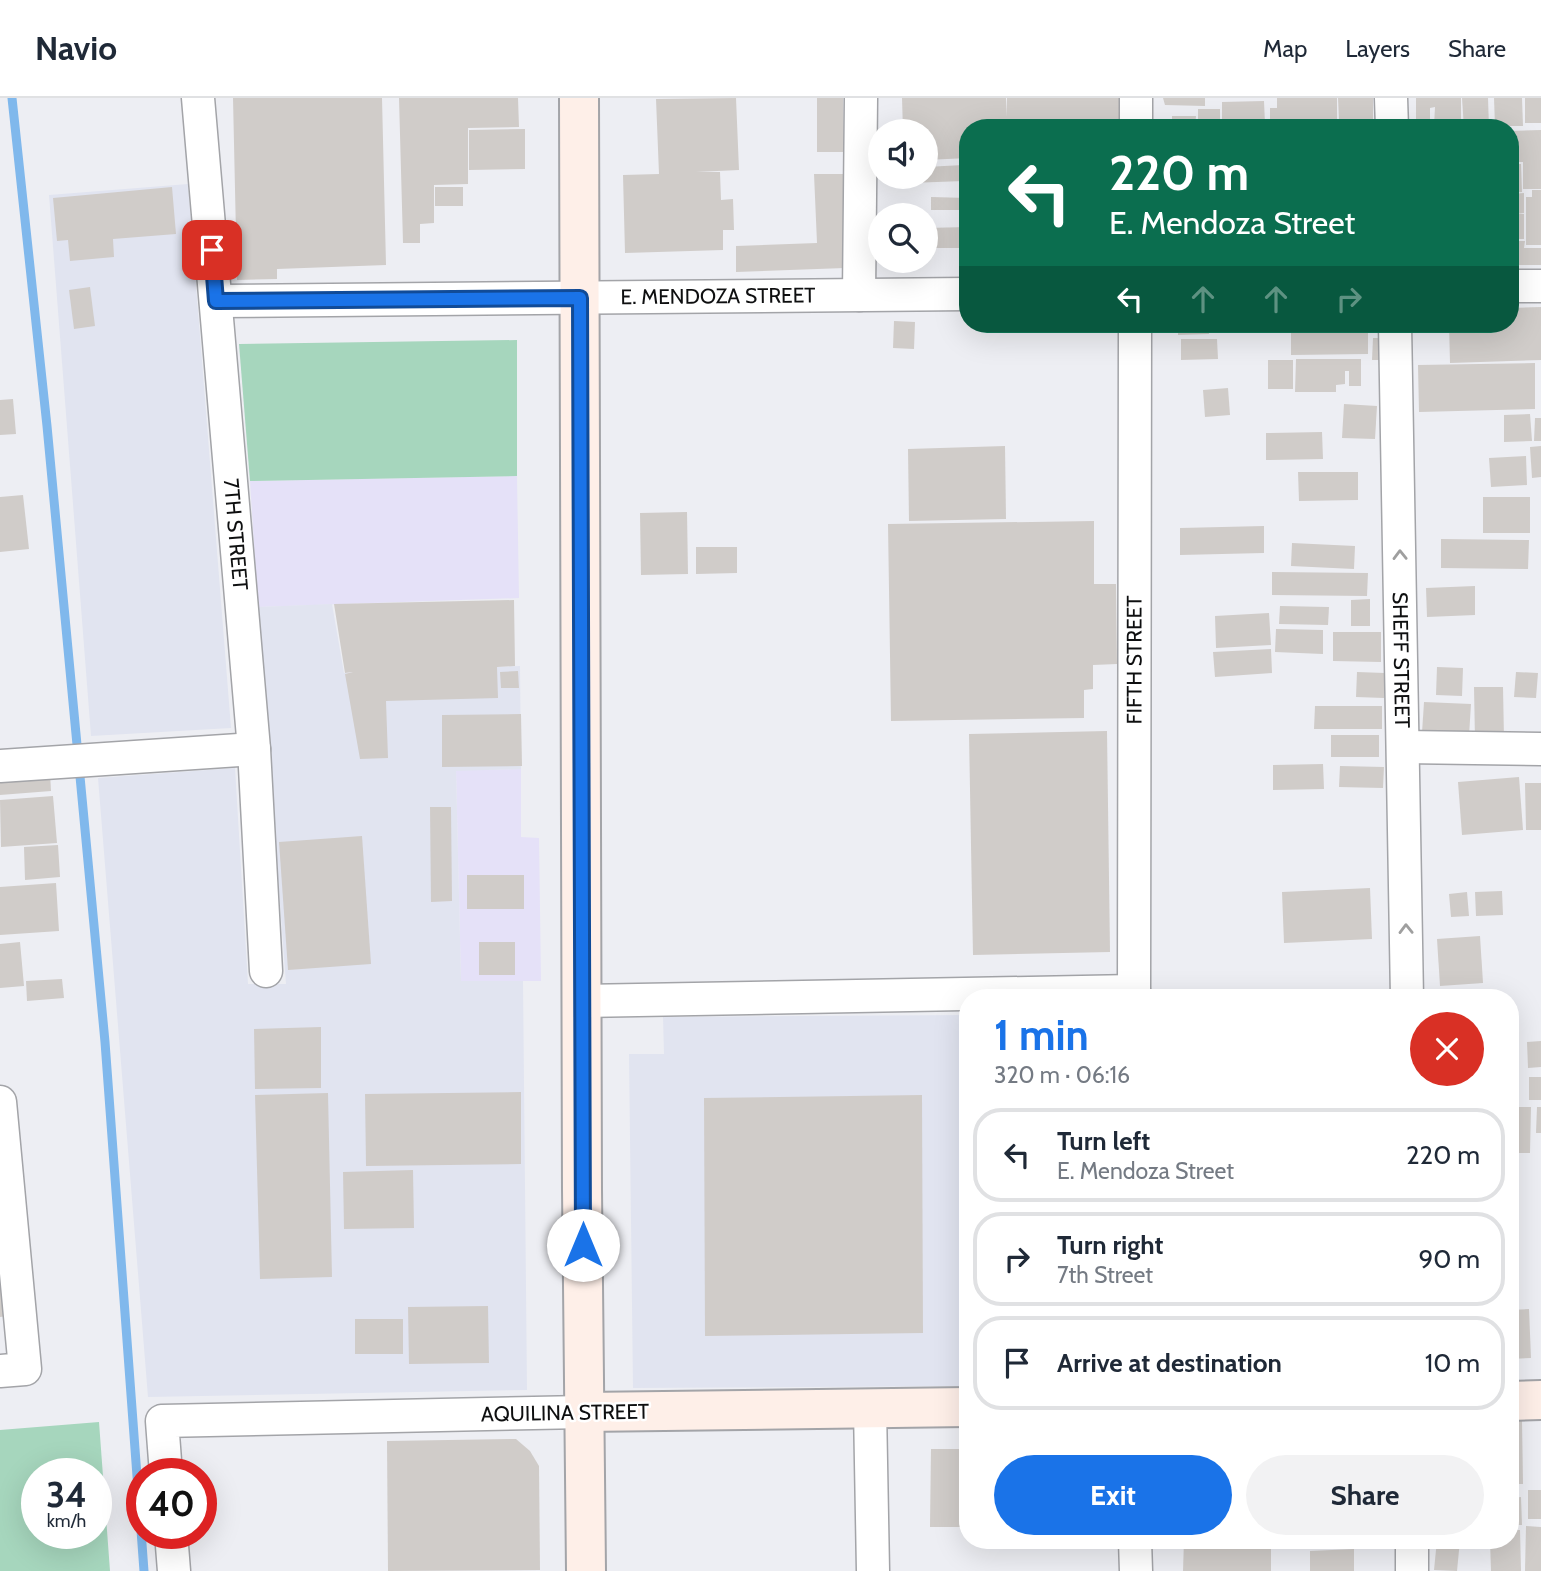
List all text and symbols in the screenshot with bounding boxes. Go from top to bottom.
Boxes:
text: Navio [35,28,117,68]
text: Map [1263,34,1307,63]
text: Layers [1345,34,1410,63]
text: Share [1448,34,1506,63]
map controls [868,119,938,273]
button: sound [868,119,938,189]
text: 220 m [1109,143,1249,202]
icon: left [994,147,1085,238]
button: search [868,203,938,273]
text: E. Mendoza Street [1109,203,1355,242]
pin [182,220,242,280]
icon: arrive [193,231,231,269]
icon: left [1111,280,1149,318]
icon: ahead [1184,280,1222,318]
icon: ahead [1257,280,1295,318]
icon: right [1330,280,1368,318]
street label: E. MENDOZA STREET [620,282,816,309]
street label: 7TH STREET [219,477,253,591]
one-way arrow [1392,549,1408,560]
street label: SHEFF STREET [1388,592,1415,728]
street label: FIFTH STREET [1121,596,1147,724]
one-way arrow [1398,924,1414,934]
text: 1 min [994,1009,1089,1061]
button: close [1410,1012,1484,1086]
text: 320 m · 06:16 [994,1061,1130,1089]
text: Turn left [1057,1125,1150,1157]
icon: left [998,1136,1036,1174]
text: 220 m [1406,1139,1480,1171]
text: E. Mendoza Street [1057,1157,1234,1185]
position arrow [546,1208,620,1282]
text: Turn right [1057,1229,1163,1261]
icon: right [998,1240,1036,1278]
text: 90 m [1418,1243,1480,1275]
text: 7th Street [1057,1261,1153,1289]
icon: arrive [998,1344,1036,1382]
text: Arrive at destination [1057,1347,1282,1379]
text: 10 m [1425,1347,1480,1379]
street label: AQUILINA STREET [481,1399,649,1426]
button: Exit [994,1455,1232,1535]
button: Share [1246,1455,1484,1535]
speed limit sign: 40 [126,1458,217,1549]
text: 34 [46,1473,87,1516]
text: km/h [47,1510,86,1532]

